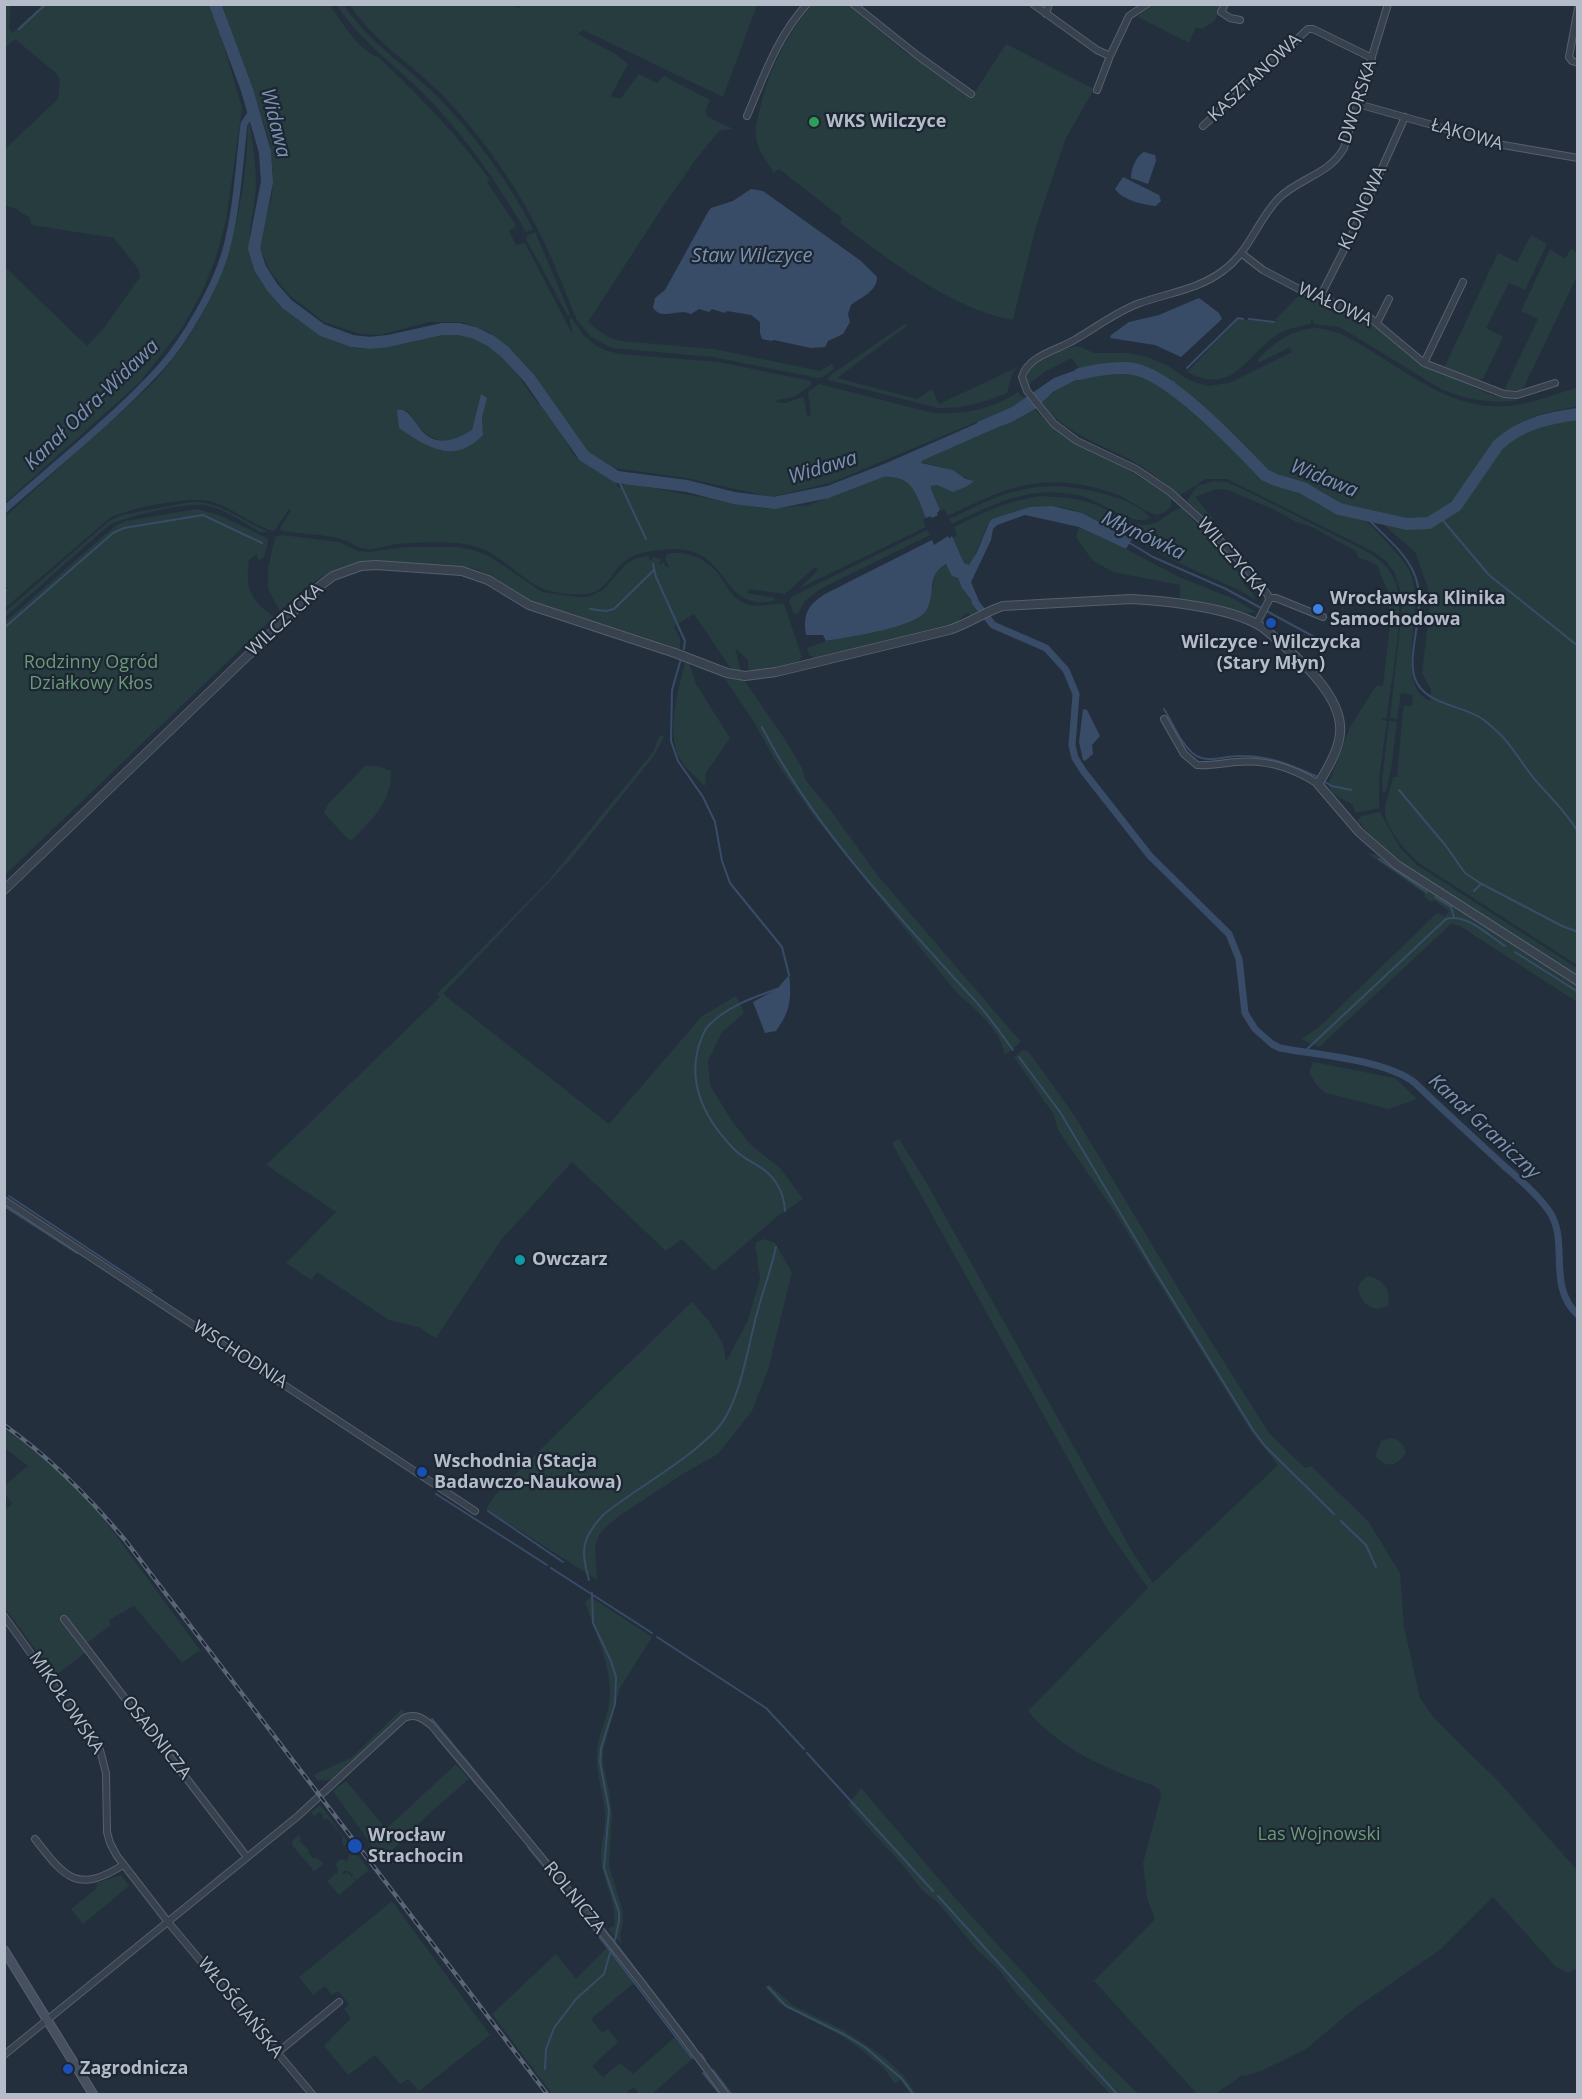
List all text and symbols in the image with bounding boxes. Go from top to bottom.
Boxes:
street label: KASZTANOWA [1204,29,1306,127]
street label: DWORSKA [1334,57,1382,147]
water label: Widawa [255,86,295,160]
place label: WKS Wilczyce [826,111,946,133]
street label: ŁĄKOWA [1429,114,1505,156]
marker: WKS Wilczyce [807,115,821,129]
street label: KLONOWA [1334,163,1392,253]
water label: Staw Wilczyce [692,244,812,268]
street label: WAŁOWA [1294,278,1376,332]
water label: Kanał Odra-Widawa [20,335,164,475]
water label: Widawa [786,446,860,490]
water label: Widawa [1287,455,1361,503]
water label: Młynówka [1098,506,1188,566]
street label: WILCZYCKA [1192,514,1272,600]
street label: WILCZYCKA [242,579,328,661]
place label: Wrocławska Klinika Samochodowa [1330,588,1506,630]
marker: Wrocławska Klinika Samochodowa [1311,602,1325,616]
marker: Wilczyce - Wilczycka (Stary Młyn) [1264,616,1278,630]
place label: Wilczyce - Wilczycka (Stary Młyn) [1181,632,1361,674]
park label: Rodzinny Ogród Działkowy Kłos [24,652,158,694]
water label: Kanał Graniczny [1423,1069,1545,1185]
place label: Owczarz [532,1249,608,1271]
marker: Owczarz [513,1253,527,1267]
street label: WSCHODNIA [189,1316,291,1394]
place label: Wschodnia (Stacja Badawczo-Naukowa) [434,1451,622,1494]
marker: Wschodnia (Stacja Badawczo-Naukowa) [415,1465,429,1479]
street label: MIKOŁOWSKA [24,1648,108,1758]
street label: OSADNICZA [117,1692,195,1784]
park label: Las Wojnowski [1257,1824,1381,1846]
place label: Wrocław Strachocin [368,1825,464,1868]
marker: Wrocław Strachocin [346,1837,364,1855]
street label: ROLNICZA [539,1858,609,1938]
street label: WŁOŚCIAŃSKA [193,1953,287,2063]
place label: Zagrodnicza [80,2058,188,2080]
marker: Zagrodnicza [61,2062,75,2076]

